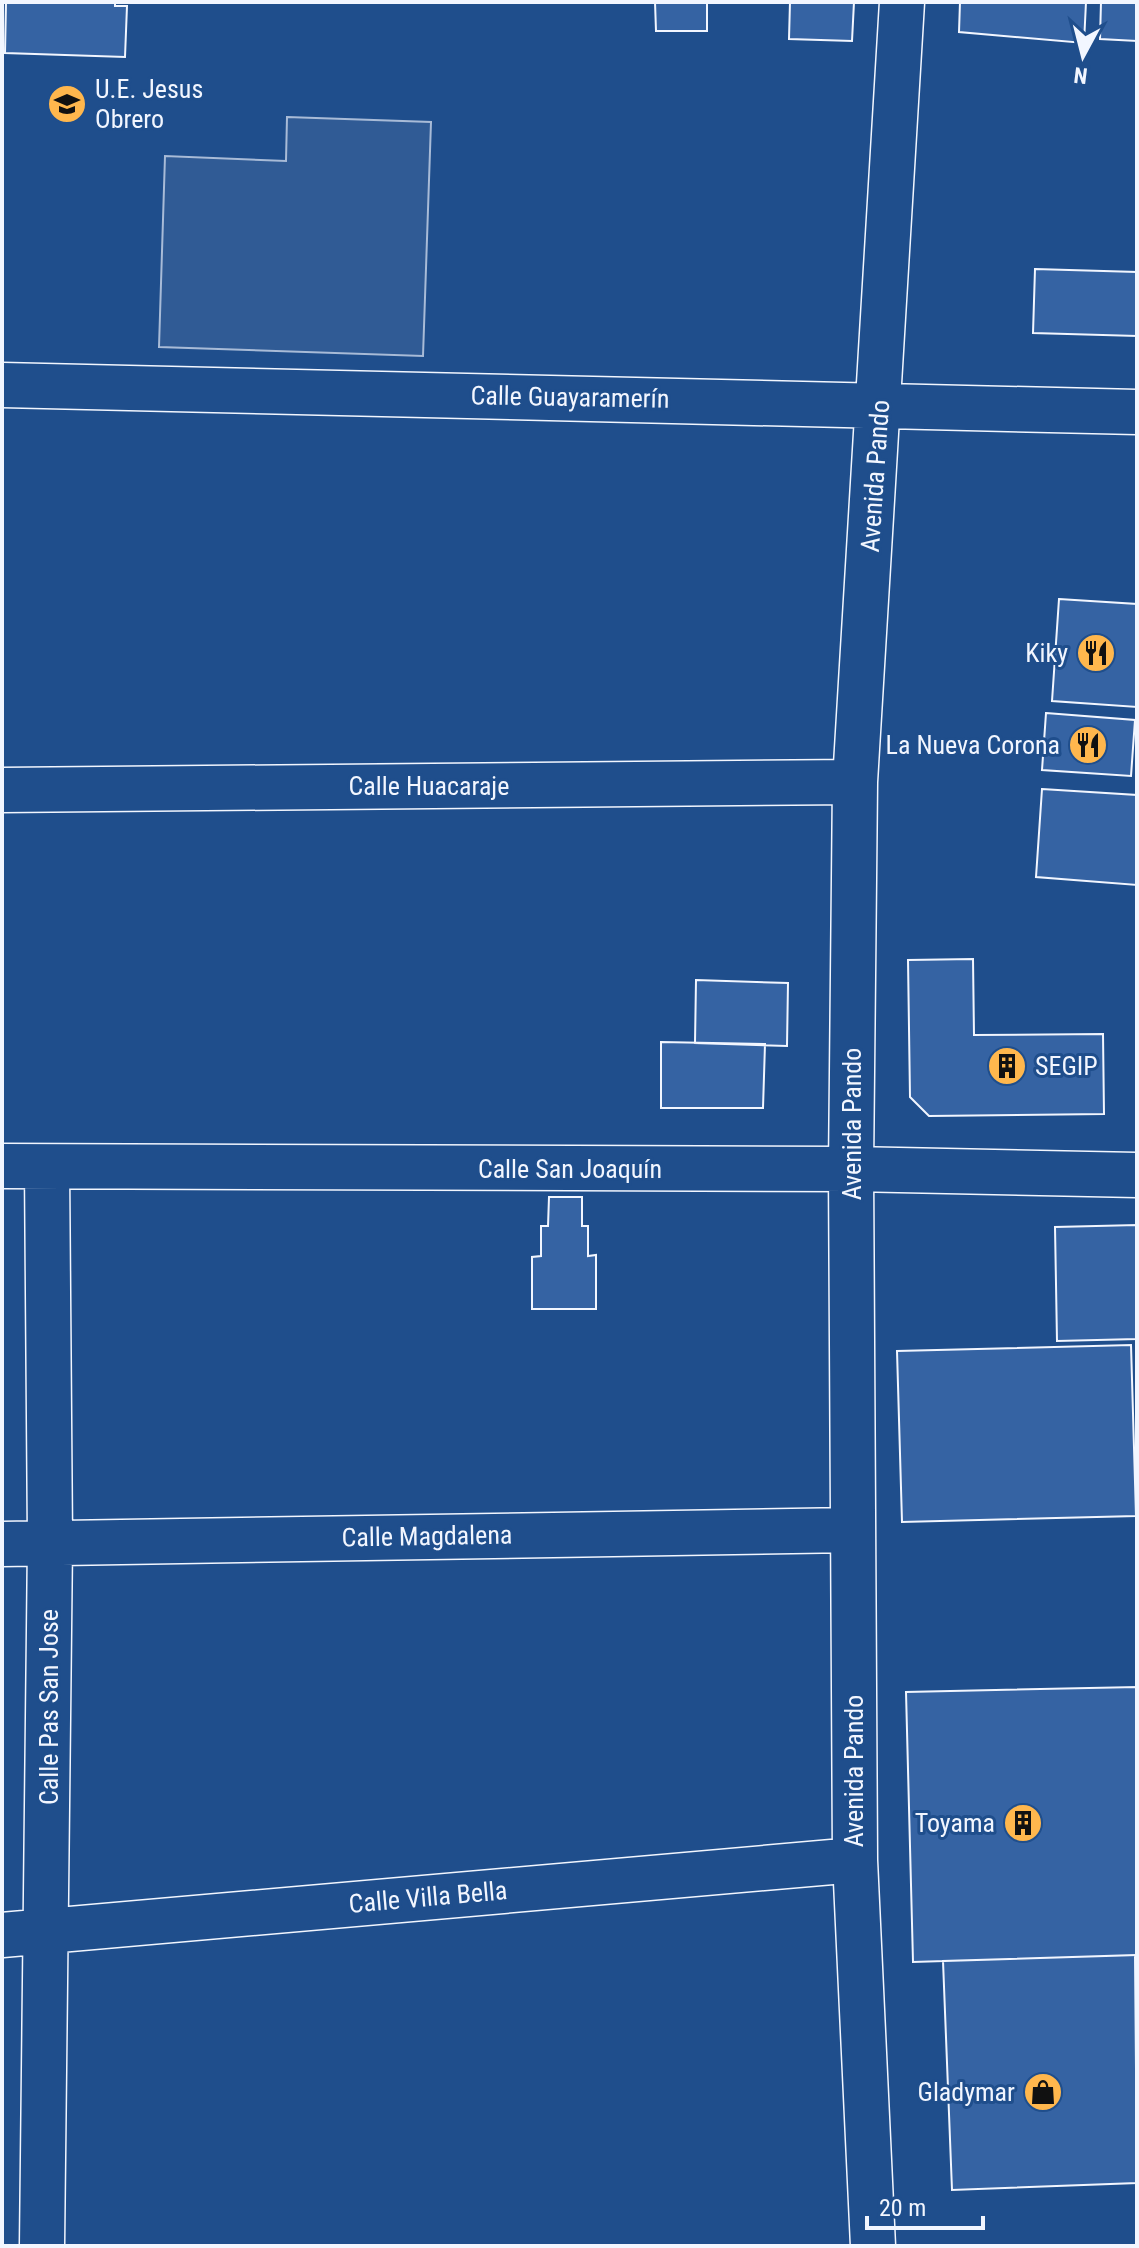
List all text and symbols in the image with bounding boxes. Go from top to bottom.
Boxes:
north arrow [1043,16,1123,96]
text: N [1072,62,1089,89]
place label: U.E. Jesus Obrero [95,74,203,134]
school or university icon: U.E. Jesus Obrero [46,83,88,125]
street label: Calle Guayaramerín [470,380,670,414]
street label: Avenida Pando [855,399,895,553]
restaurant icon: Kiky [1075,632,1117,674]
place label: Kiky [1025,638,1068,668]
restaurant icon: La Nueva Corona [1067,724,1109,766]
place label: La Nueva Corona [886,730,1060,760]
street label: Calle Huacaraje [349,771,509,801]
building icon: SEGIP [986,1045,1028,1087]
street label: Avenida Pando [837,1048,867,1200]
place label: SEGIP [1035,1051,1098,1081]
street label: Calle San Joaquín [478,1154,662,1184]
street label: Calle Magdalena [341,1520,513,1552]
street label: Calle Pas San Jose [34,1609,64,1805]
street label: Avenida Pando [839,1695,869,1847]
building icon: Toyama [1002,1802,1044,1844]
place label: Toyama [915,1808,995,1838]
street label: Calle Villa Bella [348,1875,508,1919]
shop icon: Gladymar [1022,2071,1064,2113]
place label: Gladymar [918,2077,1015,2107]
scale bar [867,2180,983,2230]
text: 20 m [879,2194,926,2222]

